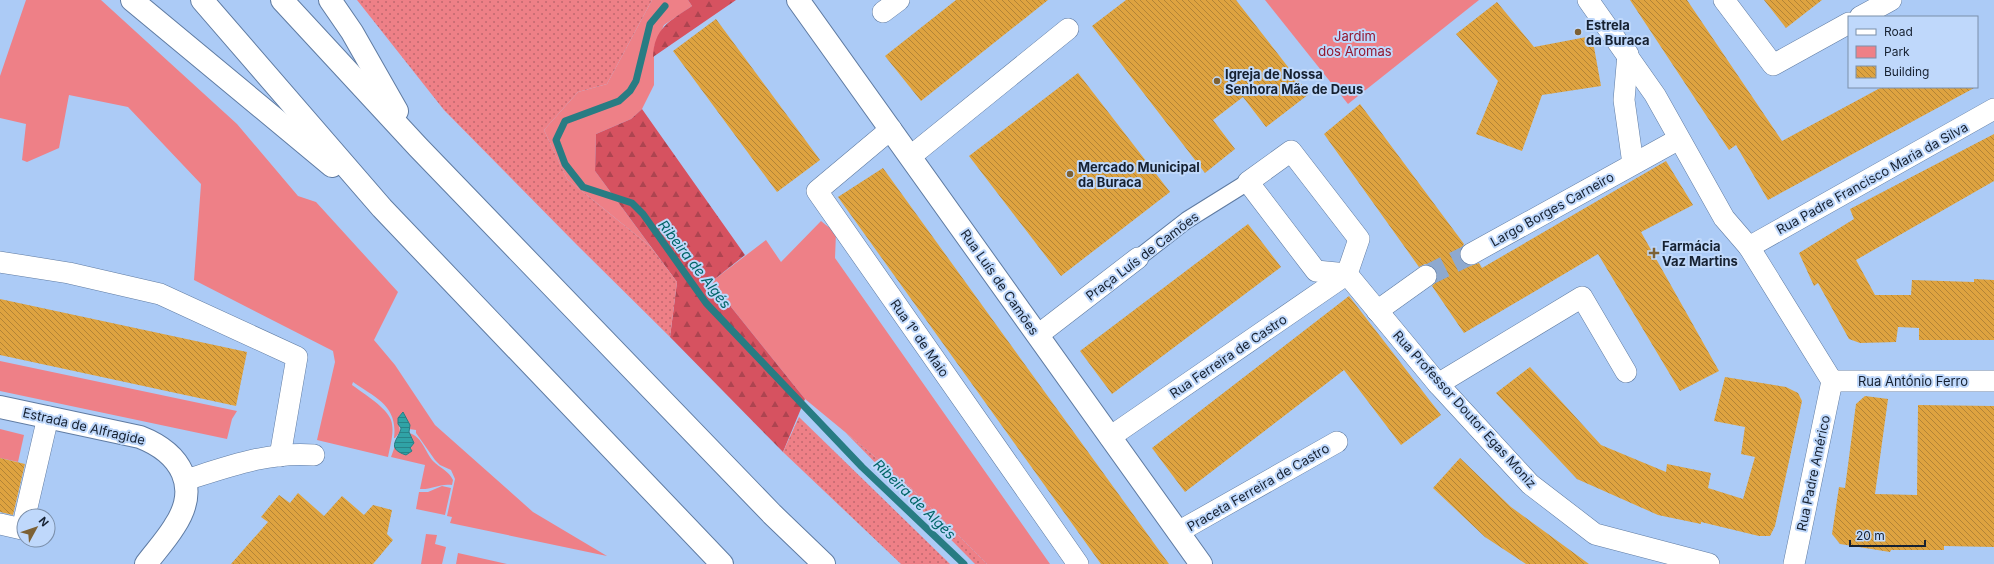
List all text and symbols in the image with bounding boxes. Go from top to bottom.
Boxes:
legend [1848,16,1978,88]
place label: Estrela da Buraca [1586,17,1650,48]
text: Road [1884,24,1913,39]
marker: Estrela da Buraca [1573,27,1583,37]
park label: Jardim dos Aromas [1318,28,1392,59]
text: Park [1884,44,1910,59]
text: Building [1884,64,1929,79]
place label: Igreja de Nossa Senhora Mãe de Deus [1225,66,1363,97]
marker: Igreja de Nossa Senhora Mãe de Deus [1212,76,1222,86]
street label: Rua Padre Francisco Maria da Silva [1773,119,1971,237]
place label: Mercado Municipal da Buraca [1078,159,1200,190]
street label: Largo Borges Carneiro [1488,168,1617,250]
marker: Mercado Municipal da Buraca [1065,169,1075,179]
street label: Praça Luís de Camões [1082,208,1202,304]
water label: Ribeira de Algés [655,216,735,312]
street label: Rua Luís de Camões [958,226,1043,338]
place label: Farmácia Vaz Martins [1662,238,1738,269]
marker: Farmácia Vaz Martins [1649,248,1659,258]
street label: Rua 1º de Maio [887,296,953,380]
street label: Rua Ferreira de Castro [1166,311,1290,401]
street label: Rua Professor Doutor Egas Moniz [1390,327,1540,491]
street label: Rua António Ferro [1858,373,1968,389]
street label: Estrada de Alfragide [21,404,147,448]
street label: Rua Padre Américo [1793,413,1833,532]
street label: Praceta Ferreira de Castro [1184,440,1332,534]
water label: Ribeira de Algés [870,455,960,543]
north arrow [16,508,56,548]
text: N [36,514,52,529]
scale bar [1850,522,1925,548]
text: 20 m [1856,528,1885,543]

